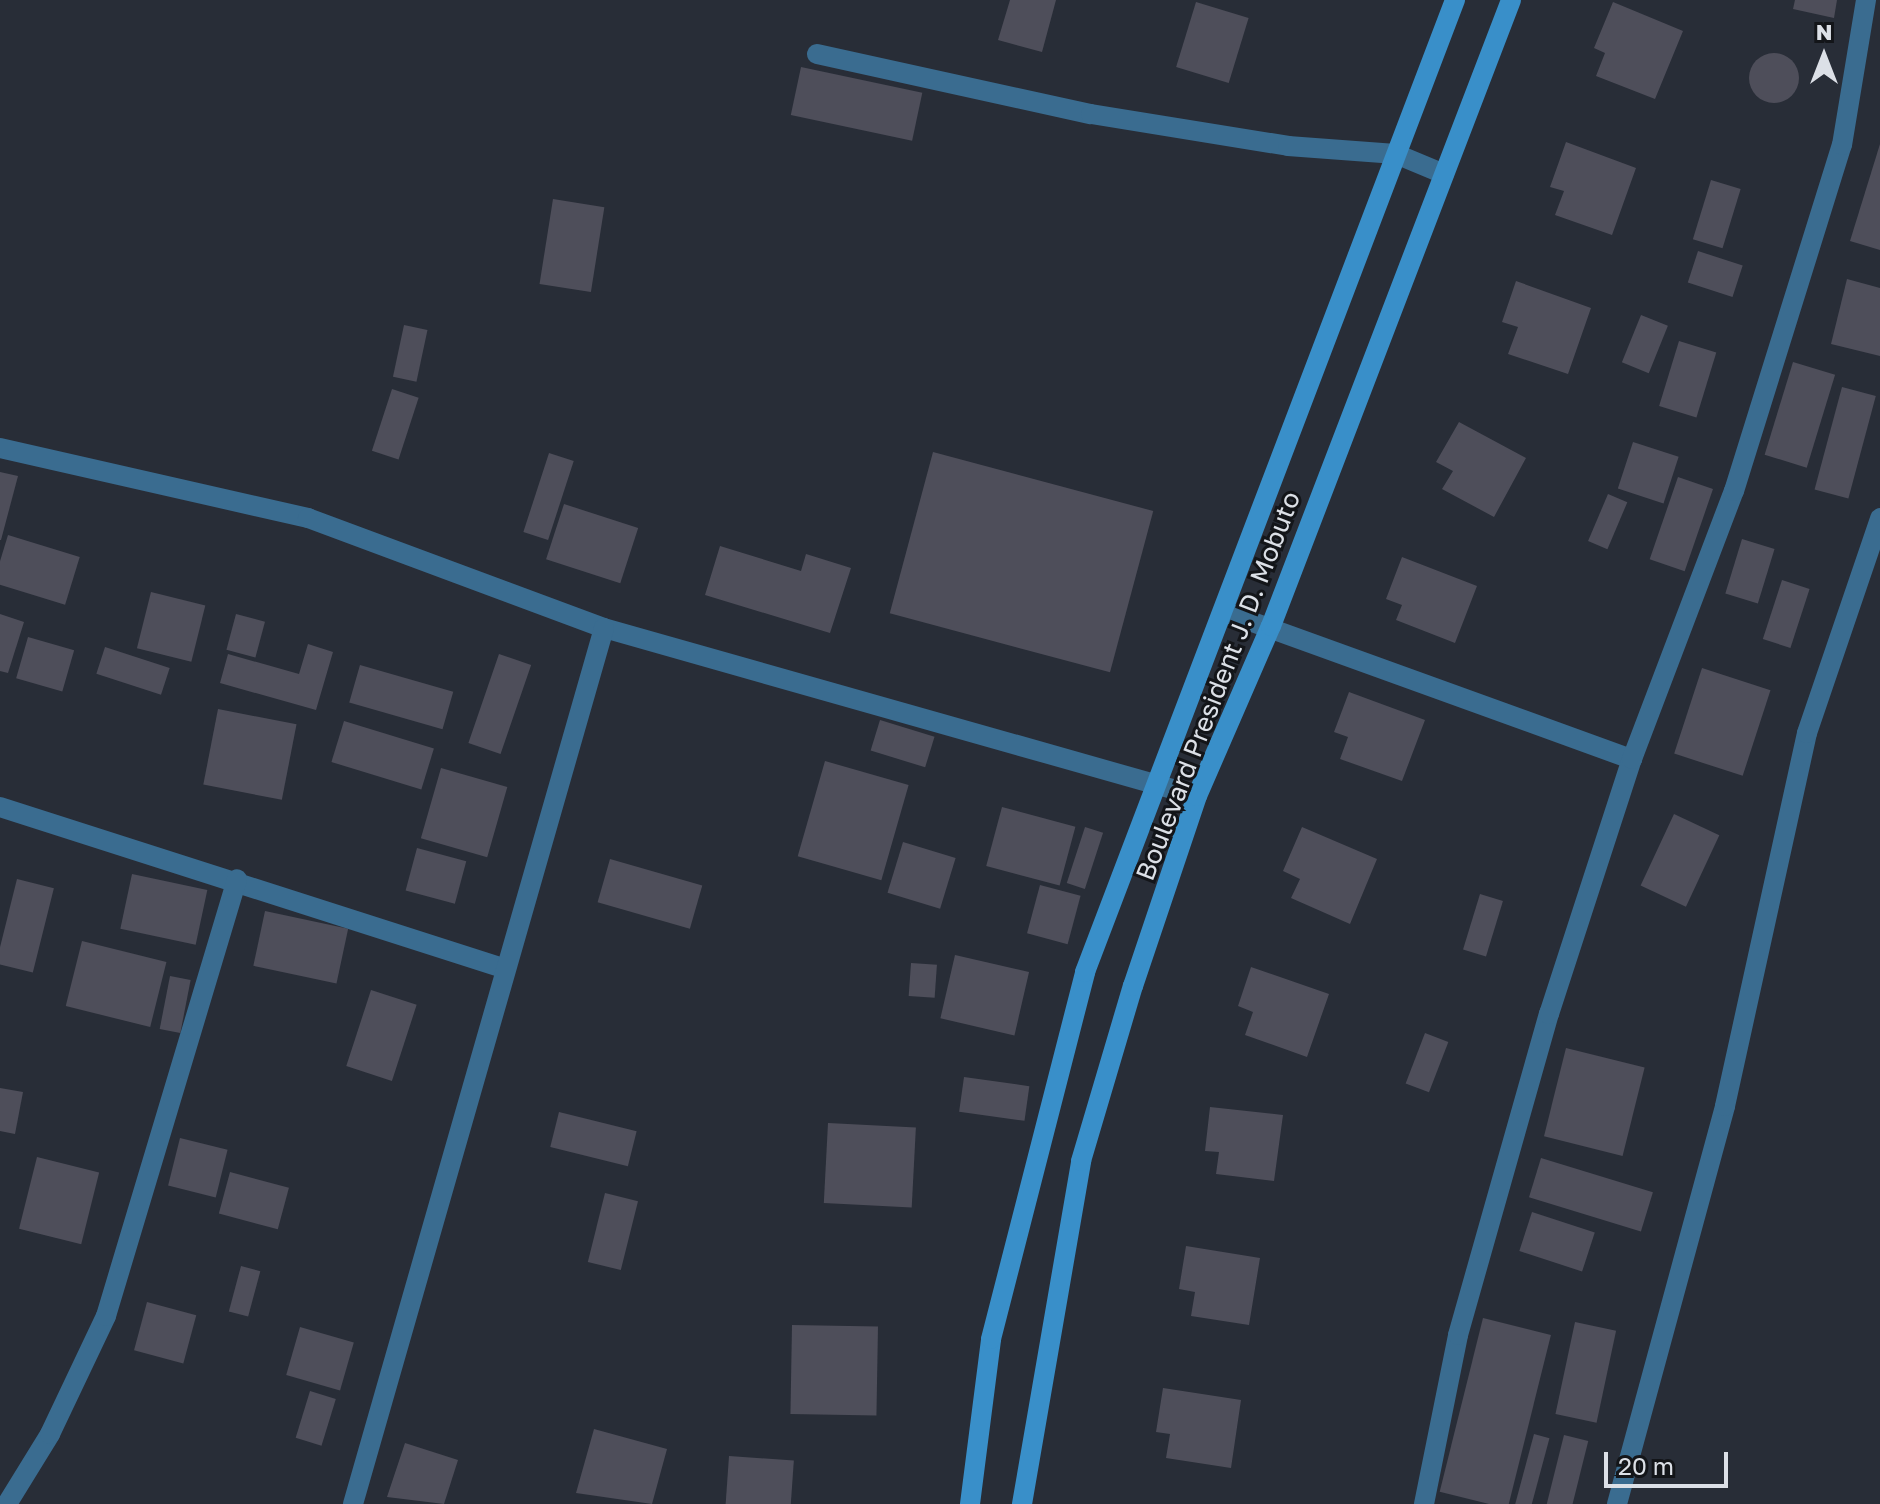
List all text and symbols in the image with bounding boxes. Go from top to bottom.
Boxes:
north arrow [1784,16,1864,96]
text: N [1816,18,1832,45]
street label: Boulevard President J. D. Mobuto [1129,487,1307,885]
scale bar [1608,1436,1732,1486]
text: 20 m [1618,1451,1674,1480]

